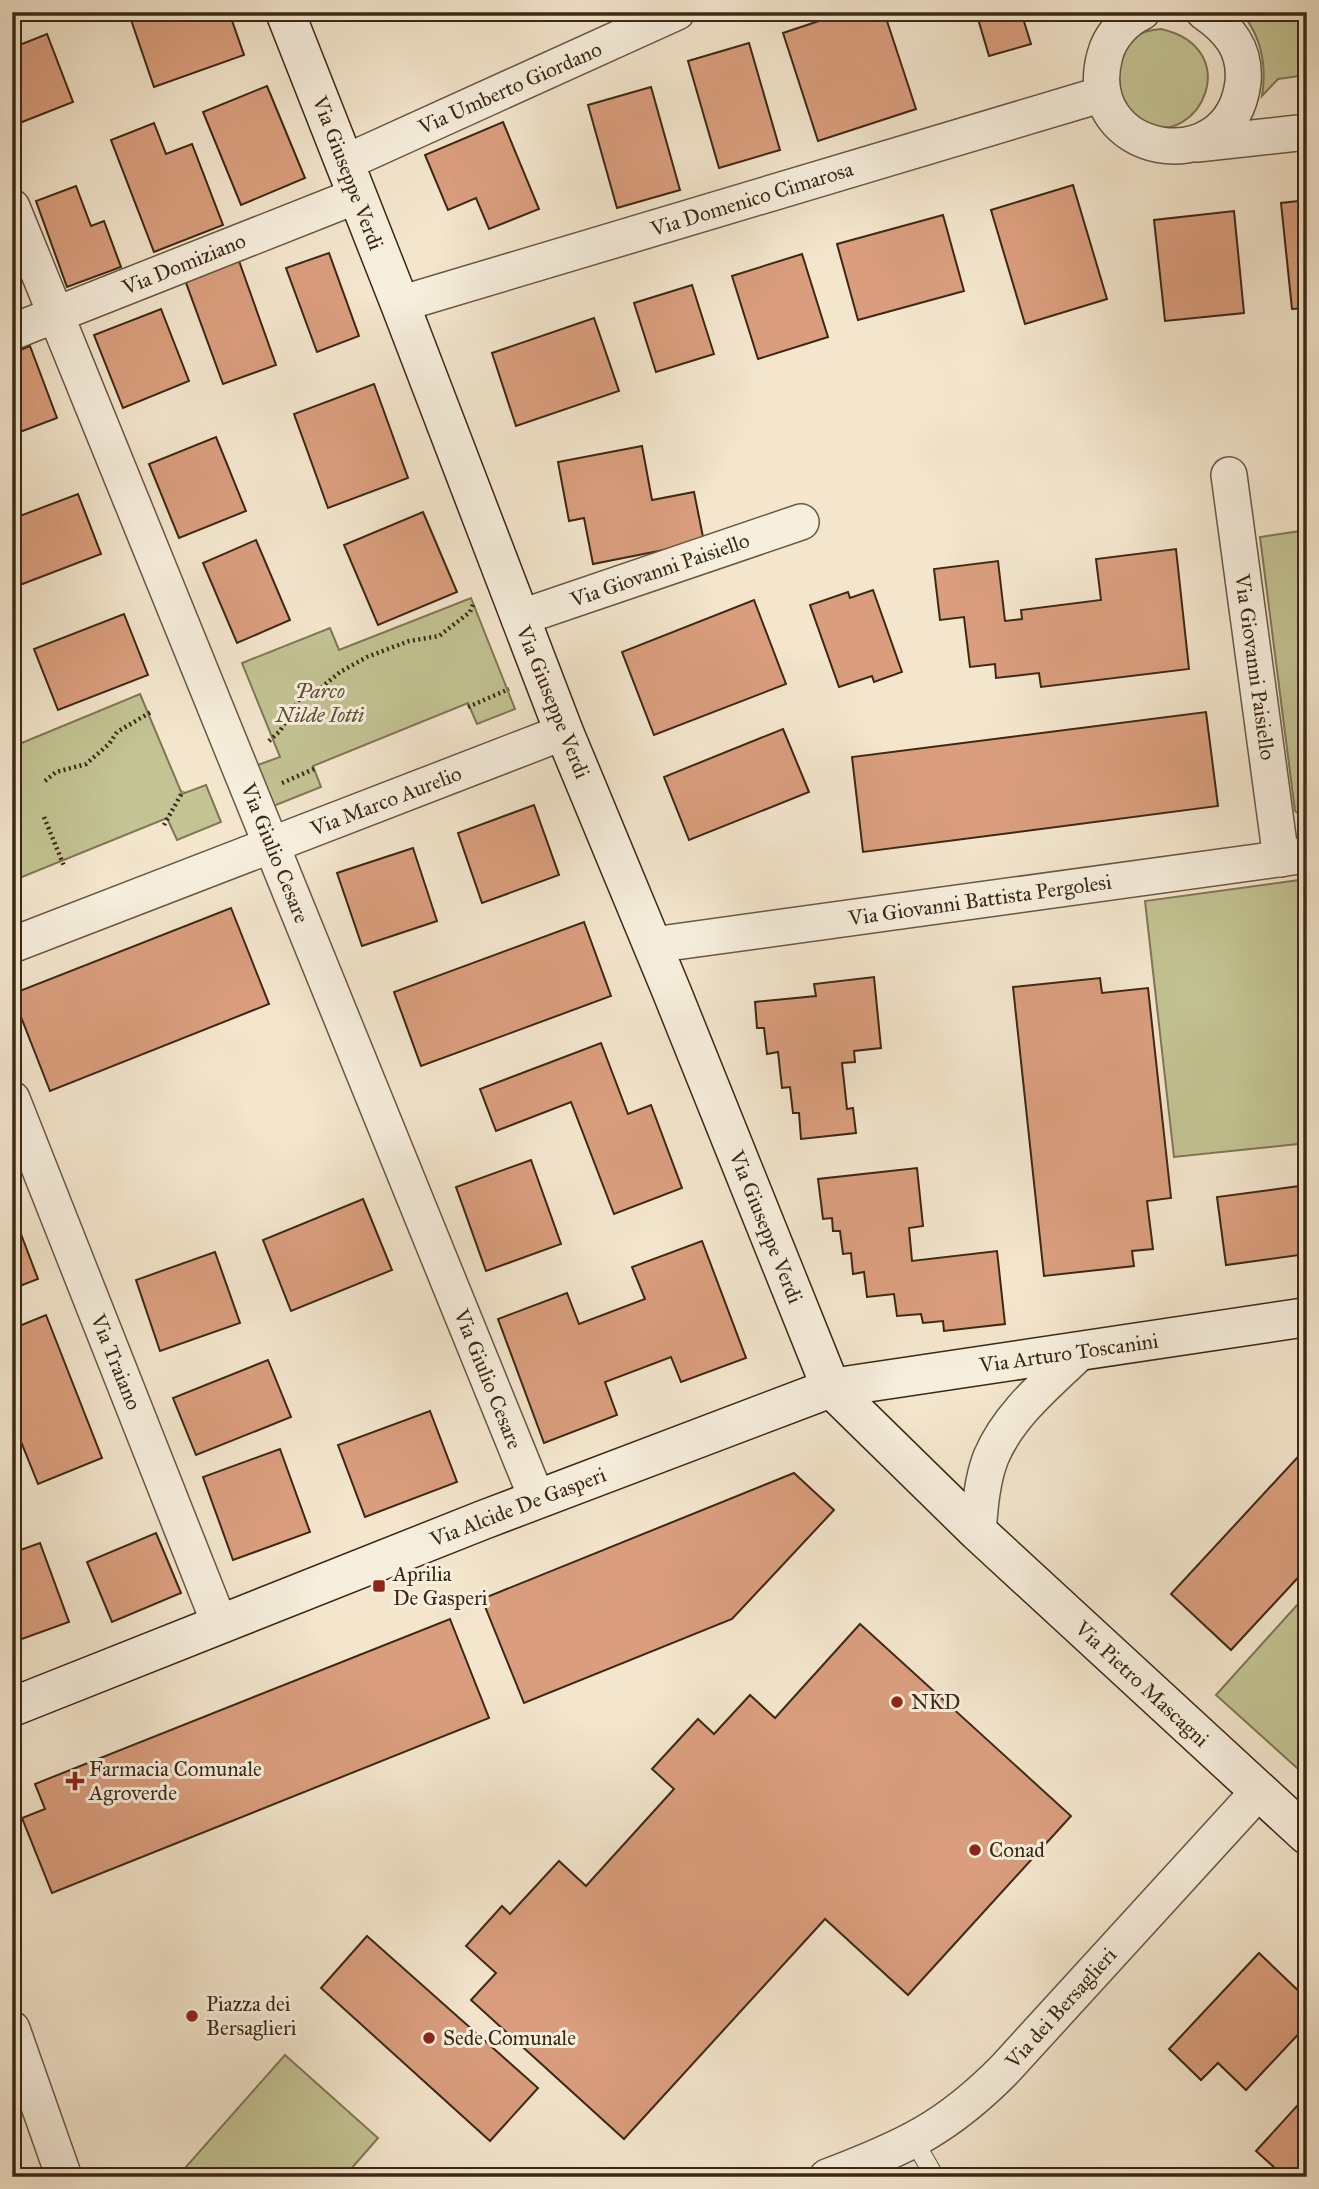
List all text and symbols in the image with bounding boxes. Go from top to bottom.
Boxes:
street label: Via Umberto Giordano [413,36,606,141]
street label: Via Giuseppe Verdi [306,92,389,254]
street label: Via Domenico Cimarosa [647,156,856,242]
street label: Via Domiziano [118,227,250,301]
street label: Via Giovanni Paisiello [566,527,753,613]
street label: Via Giovanni Paisiello [1229,571,1281,762]
street label: Via Giuseppe Verdi [510,621,596,782]
park label: Parco Nilde Iotti [275,678,364,728]
street label: Via Marco Aurelio [306,760,466,842]
street label: Via Giulio Cesare [235,778,315,927]
street label: Via Giovanni Battista Pergolesi [846,869,1113,931]
street label: Via Giuseppe Verdi [723,1146,809,1307]
street label: Via Giulio Cesare [448,1304,528,1453]
street label: Via Traiano [85,1309,147,1414]
street label: Via Arturo Toscanini [977,1328,1160,1379]
street label: Via Alcide De Gasperi [425,1461,610,1553]
place label: Aprilia De Gasperi [392,1561,488,1611]
marker: Aprilia De Gasperi [371,1578,387,1594]
street label: Via Pietro Mascagni [1069,1615,1214,1753]
place label: NKD [911,1689,960,1715]
marker: NKD [889,1694,905,1710]
place label: Farmacia Comunale Agroverde [88,1756,262,1806]
marker: Farmacia Comunale Agroverde [67,1773,83,1789]
place label: Conad [989,1837,1045,1863]
marker: Conad [967,1842,983,1858]
street label: Via dei Bersaglieri [999,1942,1122,2075]
place label: Piazza dei Bersaglieri [206,1991,297,2041]
marker: Piazza dei Bersaglieri [184,2008,200,2024]
place label: Sede Comunale [443,2025,576,2051]
marker: Sede Comunale [421,2030,437,2046]

